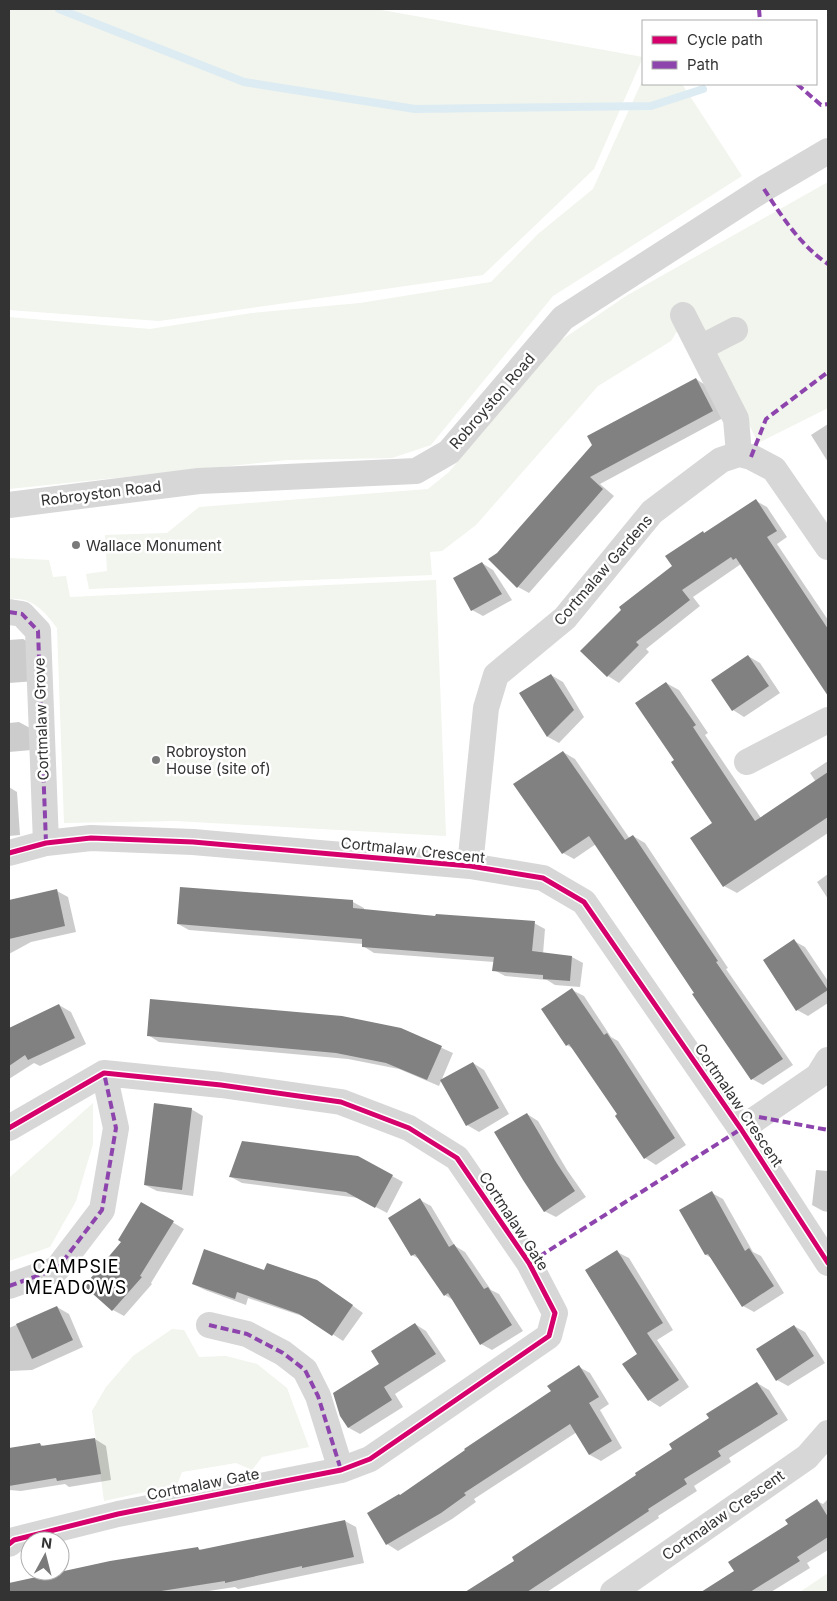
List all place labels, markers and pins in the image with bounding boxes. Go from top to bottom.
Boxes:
place label: Wallace Monument [86,536,222,555]
marker: Wallace Monument [70,539,82,551]
place label: Robroyston House (site of) [166,742,271,778]
marker: Robroyston House (site of) [150,754,162,766]

